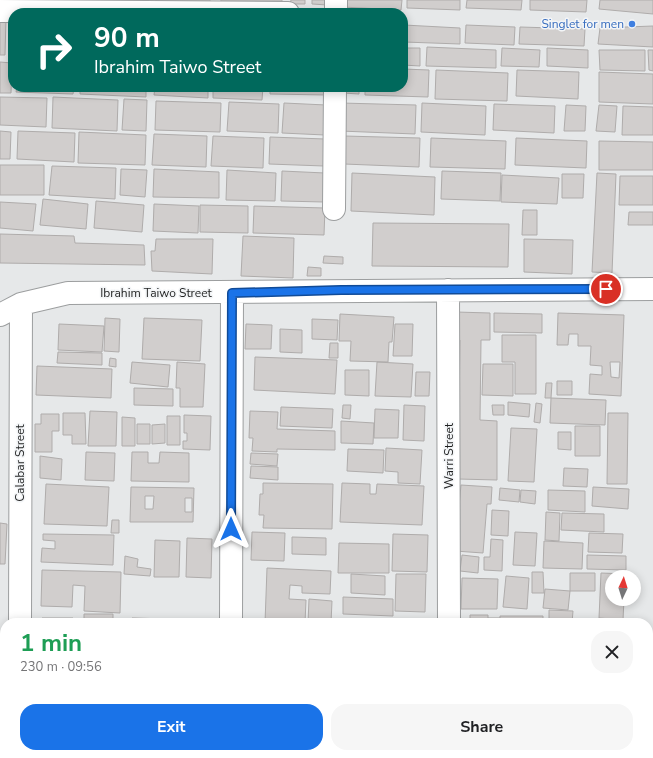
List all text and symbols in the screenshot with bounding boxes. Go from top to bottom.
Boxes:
place label: Singlet for men [541,16,624,32]
text: 90 m [94,19,160,57]
marker: Singlet for men [627,19,637,29]
icon: right [28,24,80,76]
text: Ibrahim Taiwo Street [94,55,261,79]
pin [589,272,623,306]
icon: arrive [595,278,617,300]
street label: Ibrahim Taiwo Street [100,285,213,301]
street label: Warri Street [441,422,457,489]
street label: Calabar Street [12,423,28,502]
position arrow [210,508,252,550]
north arrow [605,570,641,606]
map controls [605,570,641,606]
text: 1 min [20,627,82,659]
button: close [591,631,633,673]
text: 230 m · 09:56 [20,658,102,676]
button: Exit [20,704,323,750]
button: Share [331,704,633,750]

